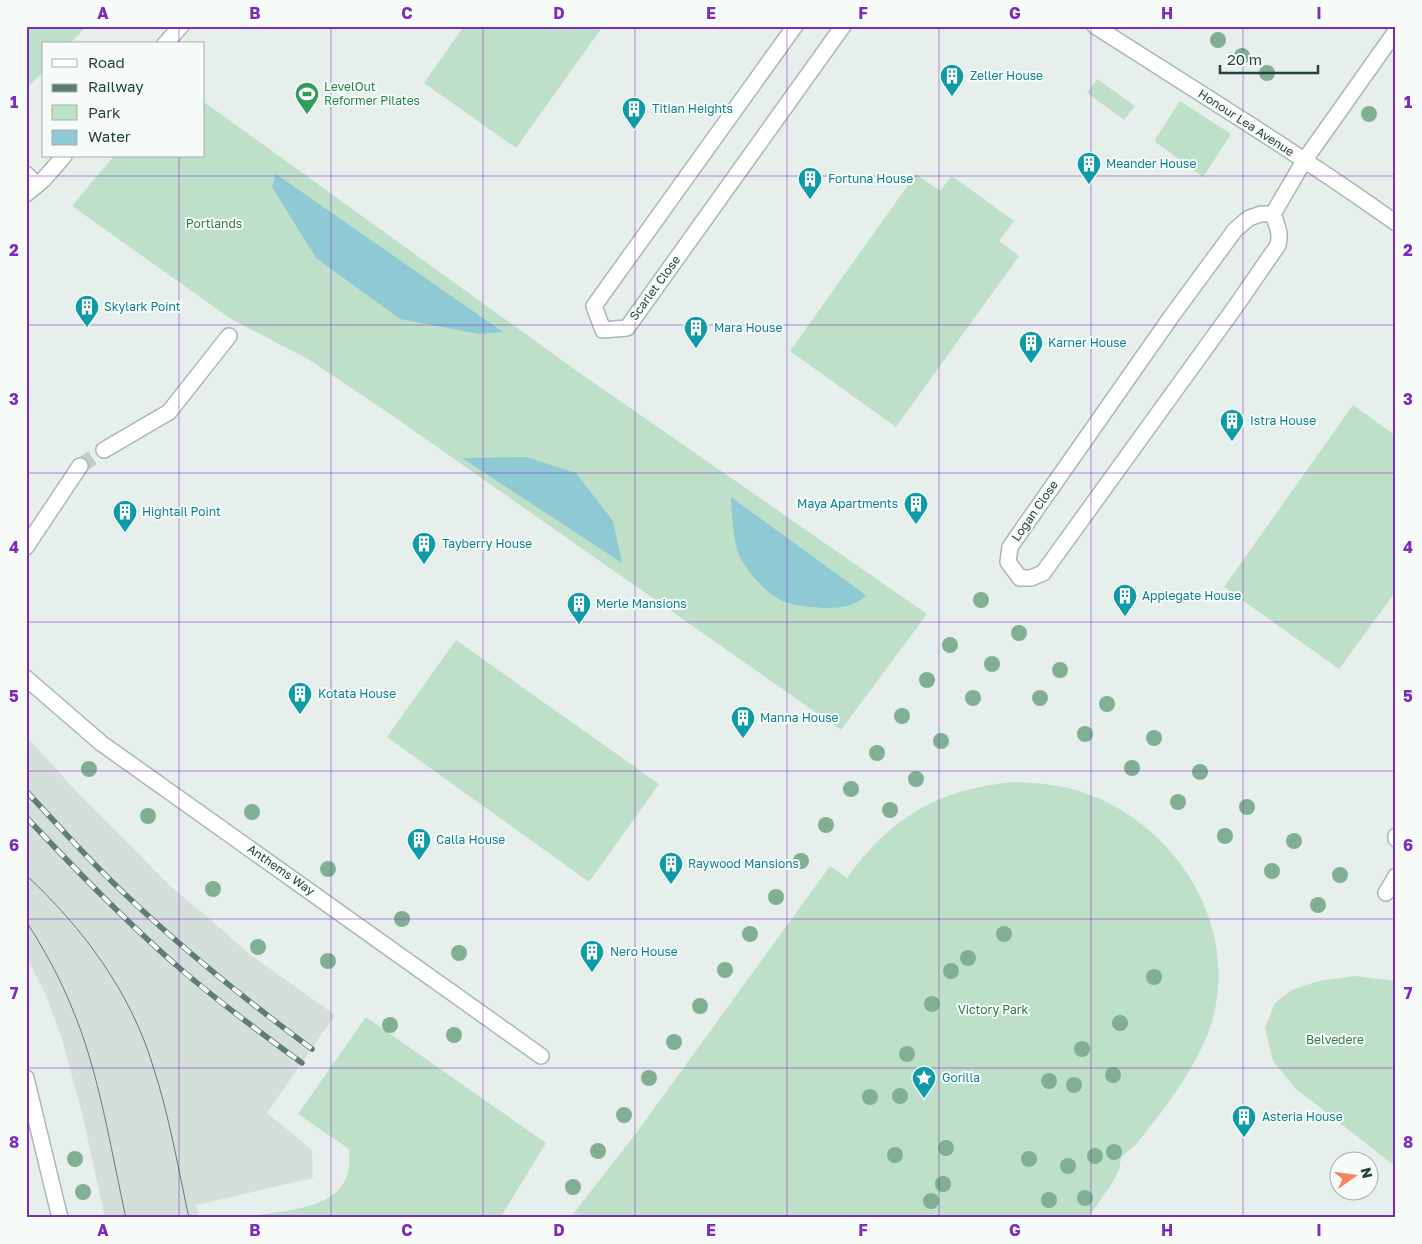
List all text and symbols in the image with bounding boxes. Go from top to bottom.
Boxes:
text: A [97,3,109,23]
text: B [249,3,261,23]
text: C [401,3,413,23]
text: D [553,3,565,23]
text: E [706,3,716,23]
text: F [858,3,868,23]
text: G [1009,3,1021,23]
text: H [1161,3,1173,23]
text: I [1316,3,1322,23]
legend [42,42,205,158]
scale bar [1220,42,1317,74]
text: 20 m [1227,50,1262,68]
text: Road [88,53,125,71]
building icon: Zeller House [939,63,965,97]
place label: Zeller House [970,68,1043,83]
text: Railway [88,77,144,95]
place label: LevelOut Reformer Pilates [324,79,420,108]
sports icon: LevelOut Reformer Pilates [294,81,320,115]
street label: Honour Lea Avenue [1195,86,1297,159]
text: 1 [10,92,18,112]
text: 1 [1404,92,1412,112]
building icon: Titian Heights [621,96,647,130]
place label: Titian Heights [652,101,733,116]
text: Park [88,103,121,121]
text: Water [88,127,131,145]
building icon: Meander House [1076,151,1102,185]
place label: Meander House [1106,156,1196,171]
building icon: Fortuna House [797,166,823,200]
place label: Fortuna House [828,171,913,186]
park label: Portlands [186,216,242,231]
text: 2 [9,240,19,260]
text: 2 [1403,240,1413,260]
street label: Scarlet Close [626,252,683,323]
building icon: Skylark Point [74,294,100,328]
place label: Skylark Point [104,299,181,314]
building icon: Mara House [683,315,709,349]
place label: Mara House [714,320,782,335]
building icon: Karner House [1018,330,1044,364]
place label: Karner House [1048,335,1127,350]
text: 3 [9,389,19,409]
text: 3 [1403,389,1413,409]
building icon: Istra House [1219,408,1245,442]
place label: Istra House [1250,413,1316,428]
street label: Logan Close [1008,477,1061,544]
building icon: Maya Apartments [903,491,929,525]
place label: Maya Apartments [797,496,898,511]
building icon: Hightail Point [112,499,138,533]
place label: Hightail Point [142,504,221,519]
building icon: Tayberry House [411,531,437,565]
place label: Tayberry House [442,536,532,551]
text: 4 [9,537,19,557]
text: 4 [1403,537,1413,557]
building icon: Applegate House [1112,583,1138,617]
place label: Applegate House [1142,588,1241,603]
building icon: Merle Mansions [566,591,592,625]
place label: Merle Mansions [596,596,687,611]
building icon: Kotata House [287,681,313,715]
text: 5 [9,686,19,706]
place label: Kotata House [318,686,396,701]
text: 5 [1403,686,1413,706]
building icon: Manna House [730,705,756,739]
place label: Manna House [760,710,839,725]
building icon: Calla House [406,827,432,861]
place label: Calla House [436,832,505,847]
text: 6 [9,835,19,855]
text: 6 [1403,835,1413,855]
street label: Anthems Way [245,841,318,898]
building icon: Raywood Mansions [658,851,684,885]
place label: Raywood Mansions [688,856,799,871]
building icon: Nero House [579,939,605,973]
place label: Nero House [610,944,678,959]
text: 7 [10,983,19,1003]
text: 7 [1404,983,1413,1003]
park label: Victory Park [958,1002,1028,1017]
park label: Belvedere [1306,1032,1364,1047]
place icon: Gorilla [911,1065,937,1099]
place label: Gorilla [942,1070,980,1085]
building icon: Asteria House [1231,1104,1257,1138]
place label: Asteria House [1262,1109,1343,1124]
text: 8 [9,1132,19,1152]
text: 8 [1403,1132,1413,1152]
north arrow [1330,1152,1380,1202]
text: N [1358,1166,1377,1180]
text: A [97,1220,109,1240]
text: B [249,1220,261,1240]
text: C [401,1220,413,1240]
text: D [553,1220,565,1240]
text: E [706,1220,716,1240]
text: F [858,1220,868,1240]
text: G [1009,1220,1021,1240]
text: H [1161,1220,1173,1240]
text: I [1316,1220,1322,1240]

